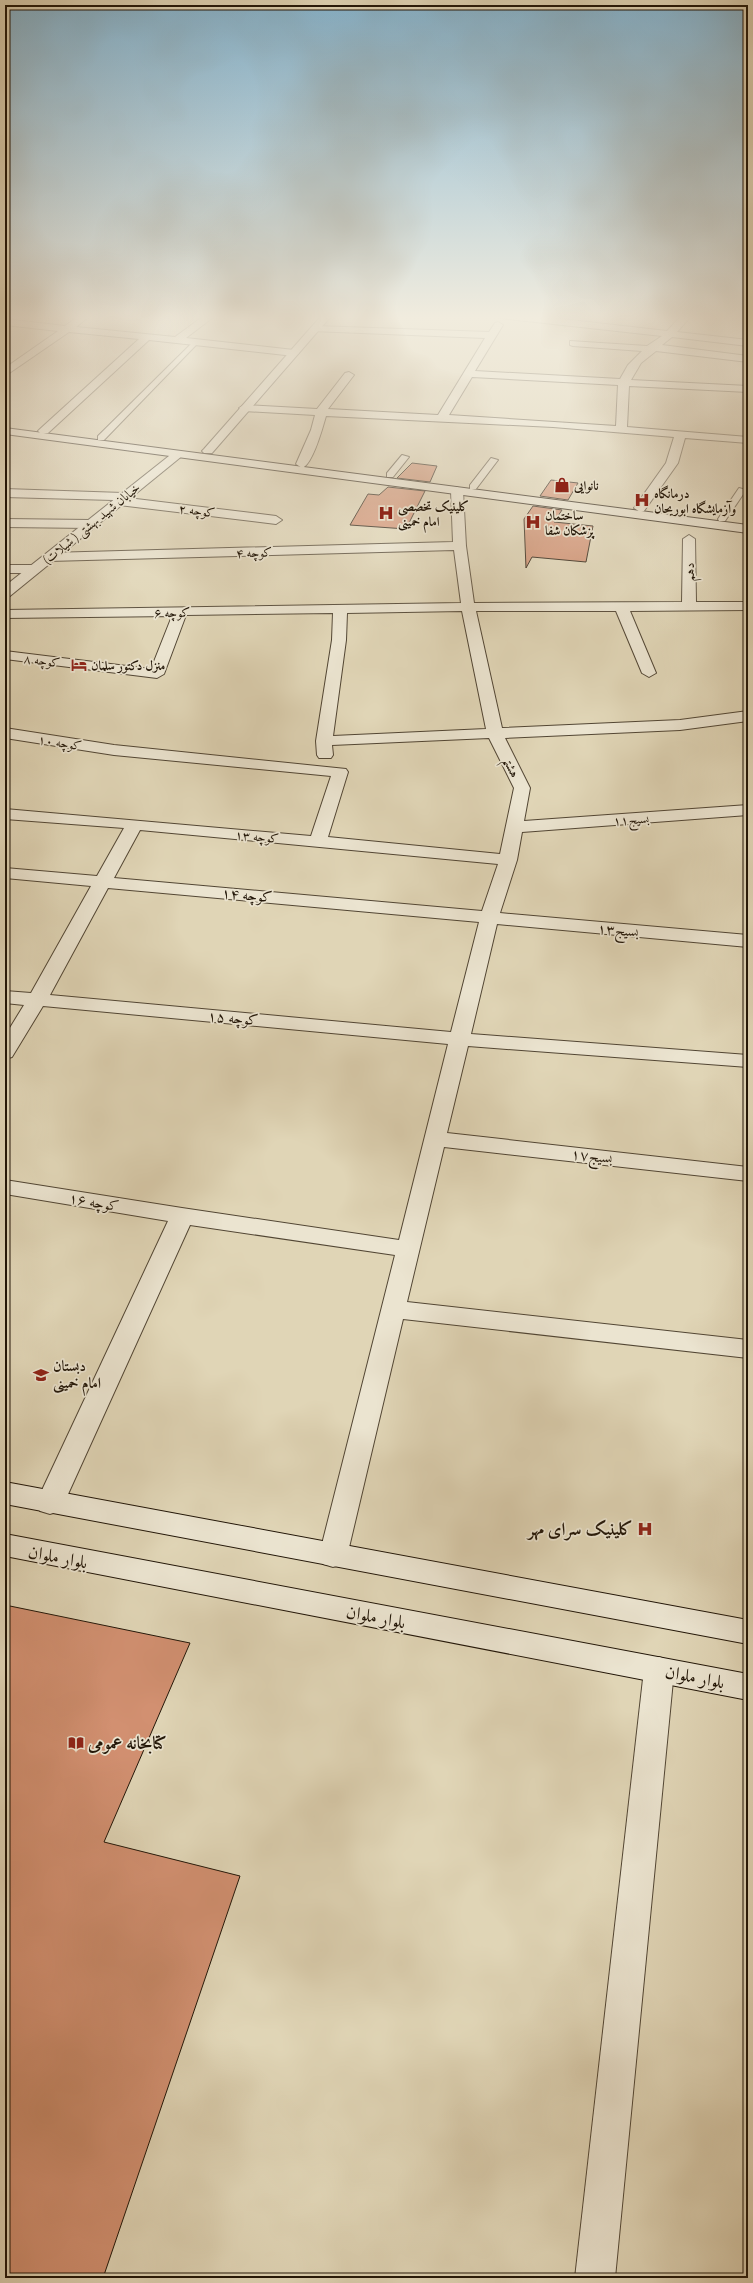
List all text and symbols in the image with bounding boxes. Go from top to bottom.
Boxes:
shop icon: نانوایی [553,476,571,494]
place label: نانوایی [573,478,599,495]
street label: خیابان شهید بهشتی ( شیلات) [40,480,144,569]
place label: درمانگاه وآزمایشگاه ابوریحان [654,485,736,518]
hospital icon: درمانگاه وآزمایشگاه ابوریحان [633,491,651,509]
place label: کلینیک تخصصی امام خمینی [398,499,469,533]
street label: کوچه ۲ [178,501,216,522]
hospital icon: کلینیک تخصصی امام خمینی [377,504,395,522]
place label: ساختمان پزشکان شفا [545,508,595,540]
hospital icon: ساختمان پزشکان شفا [524,513,542,531]
street label: کوچه ۴ [236,544,272,563]
street label: دهم [682,563,702,581]
street label: کوچه ۶ [154,605,190,622]
street label: کوچه ۸ [23,651,61,672]
hotel icon: منزل دکتور سلمان [70,656,88,674]
place label: منزل دکتور سلمان [91,658,165,675]
street label: کوچه ۱۰ [37,732,83,755]
street label: هشتم [495,755,523,783]
street label: بسیج۱۱ [613,811,650,832]
street label: کوچه ۱۳ [234,827,279,848]
street label: کوچه ۱۴ [221,884,273,908]
street label: بسیج۱۳ [596,919,640,946]
street label: کوچه ۱۵ [207,1007,259,1031]
street label: بسیج۱۷ [570,1145,614,1172]
street label: کوچه ۱۶ [67,1189,121,1217]
place label: دبستان امام خمینی [53,1357,101,1396]
school or university icon: دبستان امام خمینی [32,1366,50,1384]
place label: کلینیک سرای مهر [526,1519,633,1542]
hospital icon: کلینیک سرای مهر [636,1520,654,1538]
street label: بلوار ملوان [26,1541,89,1576]
street label: بلوار ملوان [344,1601,407,1636]
street label: بلوار ملوان [663,1661,726,1696]
place label: کتابخانه عمومی [87,1733,167,1756]
library icon: کتابخانه عمومی [67,1734,85,1752]

